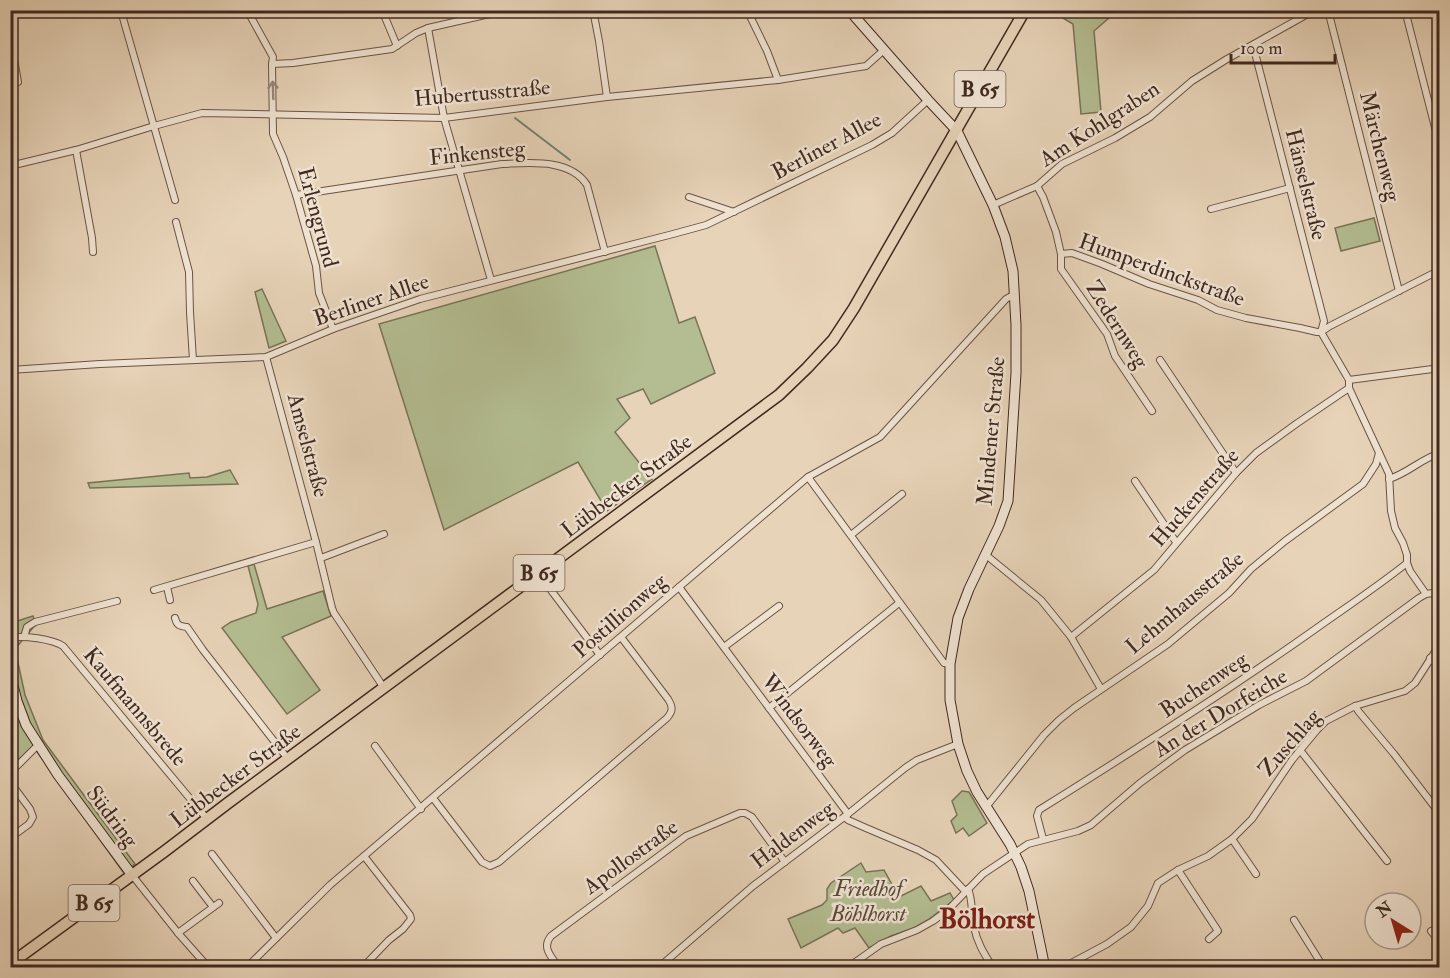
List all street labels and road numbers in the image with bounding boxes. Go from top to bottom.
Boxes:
road number: B 65 [954,71,1006,107]
street label: Hubertusstraße [413,73,551,113]
street label: Am Kohlgraben [1033,75,1165,174]
street label: Märchenweg [1353,88,1407,205]
street label: Berliner Allee [767,105,886,186]
street label: Hänselstraße [1279,126,1333,243]
street label: Finkensteg [428,134,528,172]
street label: Erlengrund [291,164,345,271]
street label: Humperdinckstraße [1074,227,1249,314]
street label: Berliner Allee [310,267,433,333]
street label: Zedernweg [1079,275,1156,375]
street label: Mindener Straße [971,355,1011,507]
street label: Amselstraße [280,389,335,500]
street label: Lübbecker Straße [556,427,698,544]
street label: Huckenstraße [1144,443,1245,553]
street label: Lehmhausstraße [1120,545,1250,660]
road number: B 65 [514,555,564,591]
street label: Postillionweg [567,567,673,664]
street label: Kaufmannsbrede [77,641,193,772]
street label: Buchenweg [1154,645,1254,724]
street label: An der Dorfeiche [1148,662,1292,764]
street label: Windsorweg [754,667,844,774]
street label: Zuschlag [1253,702,1328,783]
street label: Lübbecker Straße [165,717,307,834]
street label: Südring [80,780,145,854]
street label: Haldenweg [745,794,841,875]
street label: Apollostraße [577,813,684,902]
road number: B 65 [68,885,119,921]

